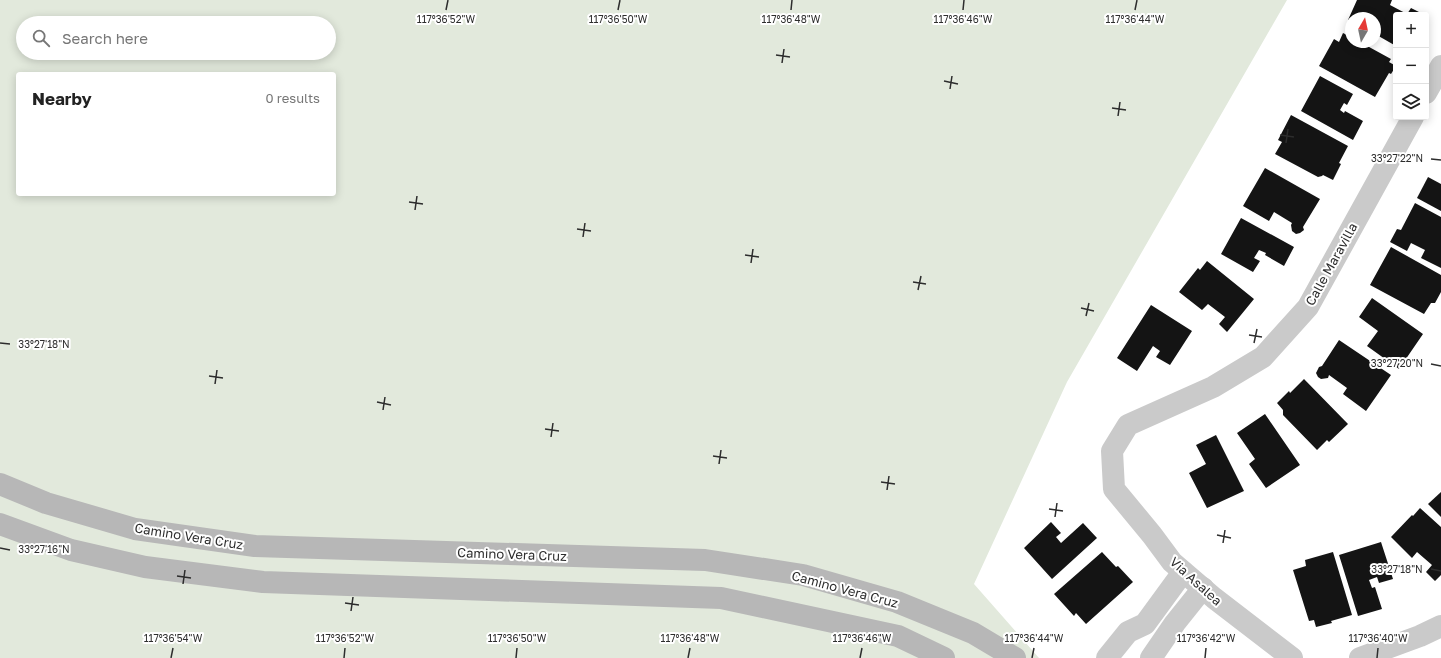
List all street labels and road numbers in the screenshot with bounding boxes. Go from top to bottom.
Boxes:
street label: Calle Maravilla [1302,220,1360,308]
street label: Camino Vera Cruz [134,520,245,553]
street label: Camino Vera Cruz [457,544,567,564]
street label: Via Asalea [1167,553,1225,609]
street label: Camino Vera Cruz [790,567,900,611]

